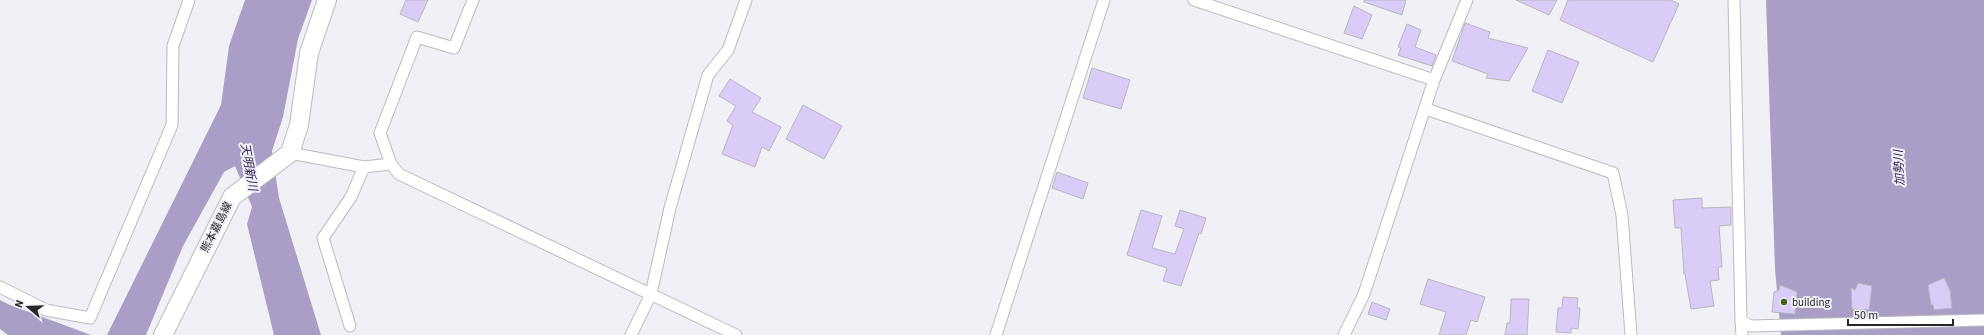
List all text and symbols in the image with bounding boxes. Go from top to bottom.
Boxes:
water label: 天明新川 [236,142,261,194]
water label: 加勢川 [1890,148,1909,186]
street label: 熊本嘉島線 [197,199,236,255]
north arrow [8,287,48,327]
place label: building [1792,295,1830,310]
marker: building [1779,297,1789,307]
text: N [11,298,27,310]
scale bar [1848,301,1953,327]
text: 50 m [1854,307,1878,324]

